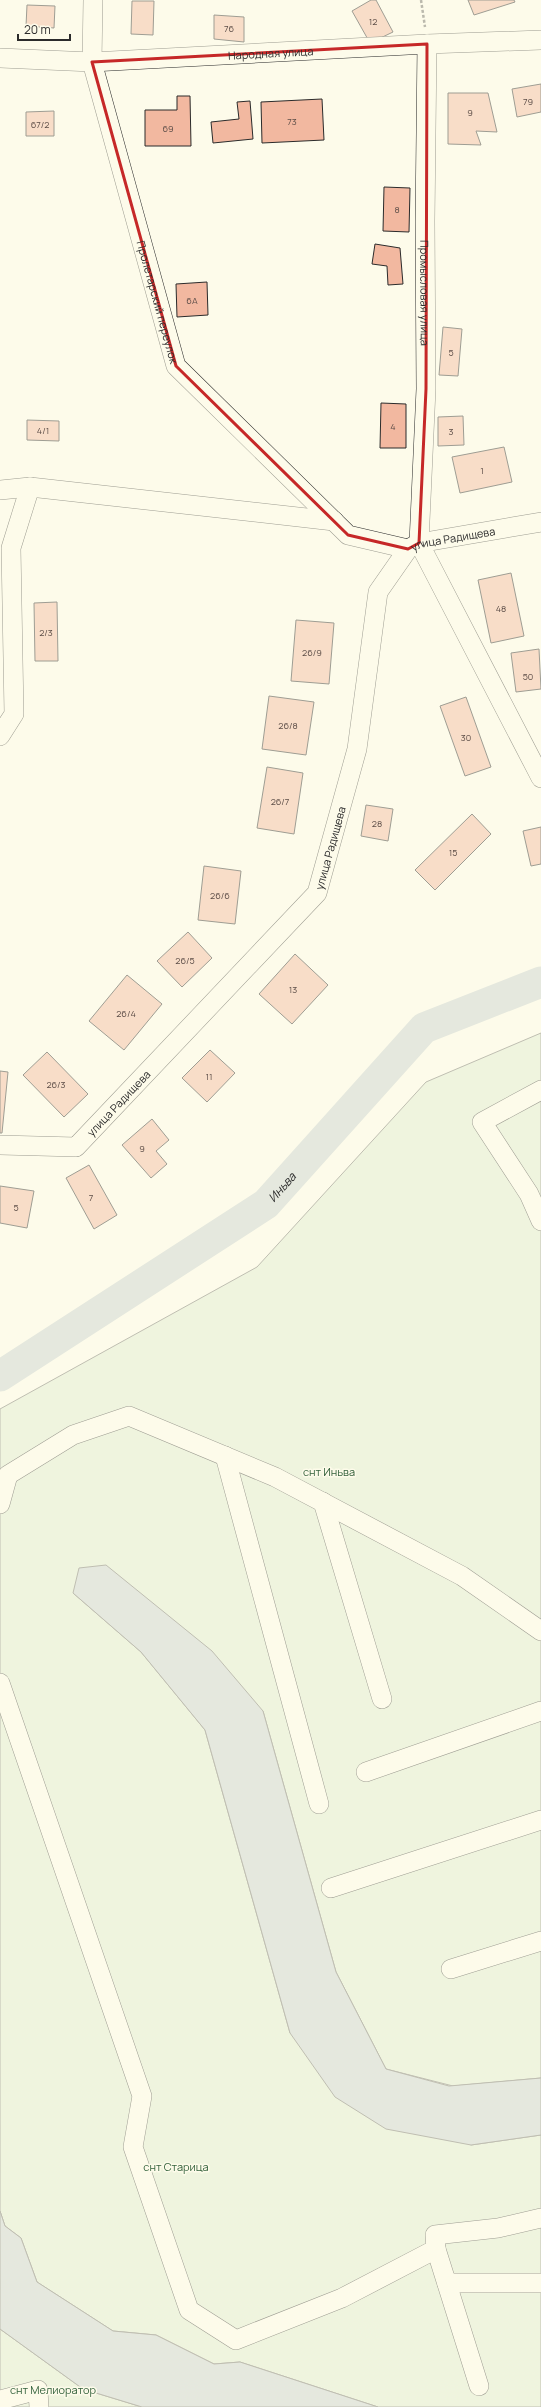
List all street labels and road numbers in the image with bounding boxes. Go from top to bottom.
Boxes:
street label: Народная улица [228,43,314,62]
street label: Пролетарский переулок [134,239,183,366]
street label: Промысловая улица [418,240,433,346]
street label: улица Радищева [408,523,496,554]
street label: улица Радищева [311,804,348,891]
street label: улица Радищева [83,1066,153,1139]

